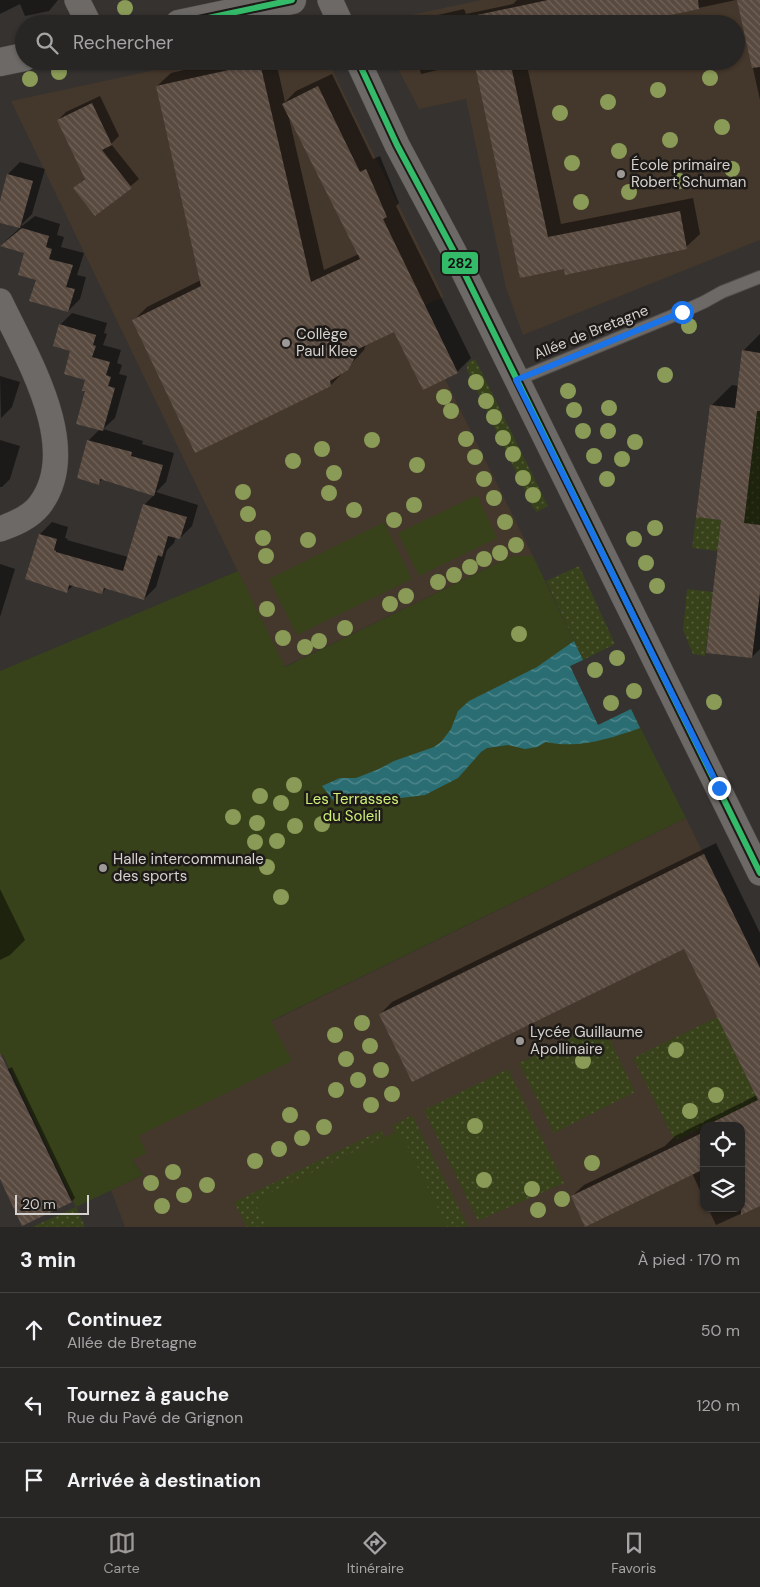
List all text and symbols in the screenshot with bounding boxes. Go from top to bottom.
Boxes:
search box [15,15,745,70]
icon: search [33,29,61,57]
text: Rechercher [73,30,173,55]
place label: École primaire Robert Schuman [631,155,746,192]
marker: École primaire Robert Schuman [615,168,627,180]
line badge: 282 [441,251,479,275]
text: 282 [448,254,472,272]
street label: Allée de Bretagne [531,300,651,364]
route start [671,301,694,324]
place label: Collège Paul Klee [296,324,358,361]
marker: Collège Paul Klee [280,337,292,349]
route end [708,777,731,800]
park label: Les Terrasses du Soleil [305,789,399,826]
place label: Halle intercommunale des sports [113,849,264,886]
marker: Halle intercommunale des sports [97,862,109,874]
place label: Lycée Guillaume Apollinaire [530,1022,643,1059]
marker: Lycée Guillaume Apollinaire [514,1035,526,1047]
map controls [700,1122,745,1212]
button: locate [700,1122,745,1167]
button: layers [700,1167,745,1212]
scale bar [15,1192,89,1215]
text: 20 m [22,1195,56,1213]
text: 3 min [20,1246,76,1274]
text: À pied · 170 m [638,1249,740,1270]
text: Continuez [67,1307,162,1332]
icon: ahead [20,1316,48,1344]
text: 50 m [701,1320,740,1341]
text: Allée de Bretagne [67,1332,197,1353]
text: Tournez à gauche [67,1382,229,1407]
icon: left [20,1391,48,1419]
text: 120 m [696,1395,740,1416]
text: Rue du Pavé de Grignon [67,1407,243,1428]
icon: arrive [20,1466,48,1494]
text: Arrivée à destination [67,1468,261,1493]
tab: Carte [104,1529,140,1577]
tab: Itinéraire [347,1529,404,1577]
tab: Favoris [611,1529,656,1577]

